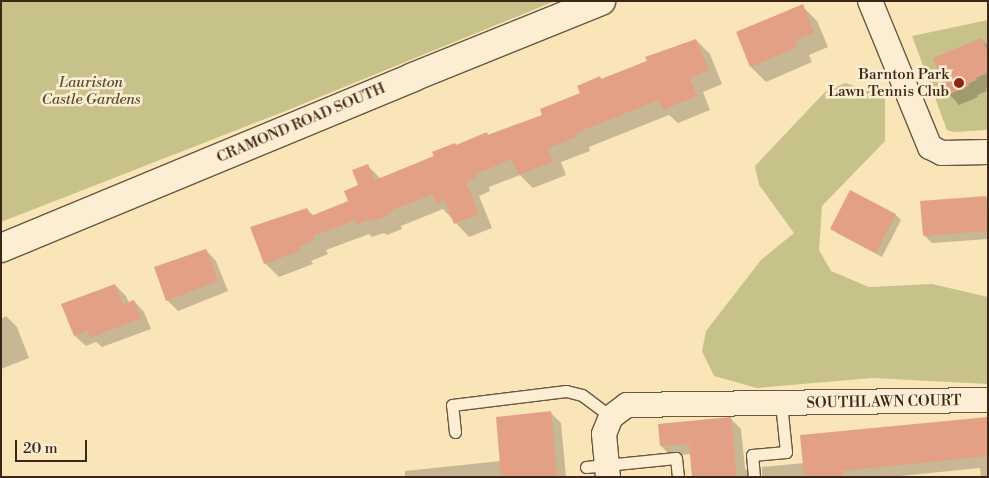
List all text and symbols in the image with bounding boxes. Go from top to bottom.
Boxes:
place label: Barnton Park Lawn Tennis Club [828,65,949,100]
park label: Lauriston Castle Gardens [41,73,141,108]
marker: Barnton Park Lawn Tennis Club [953,77,965,89]
street label: CRAMOND ROAD SOUTH [214,79,388,167]
street label: SOUTHLAWN COURT [806,392,962,412]
scale bar [18,430,90,462]
text: 20 m [23,439,58,458]

